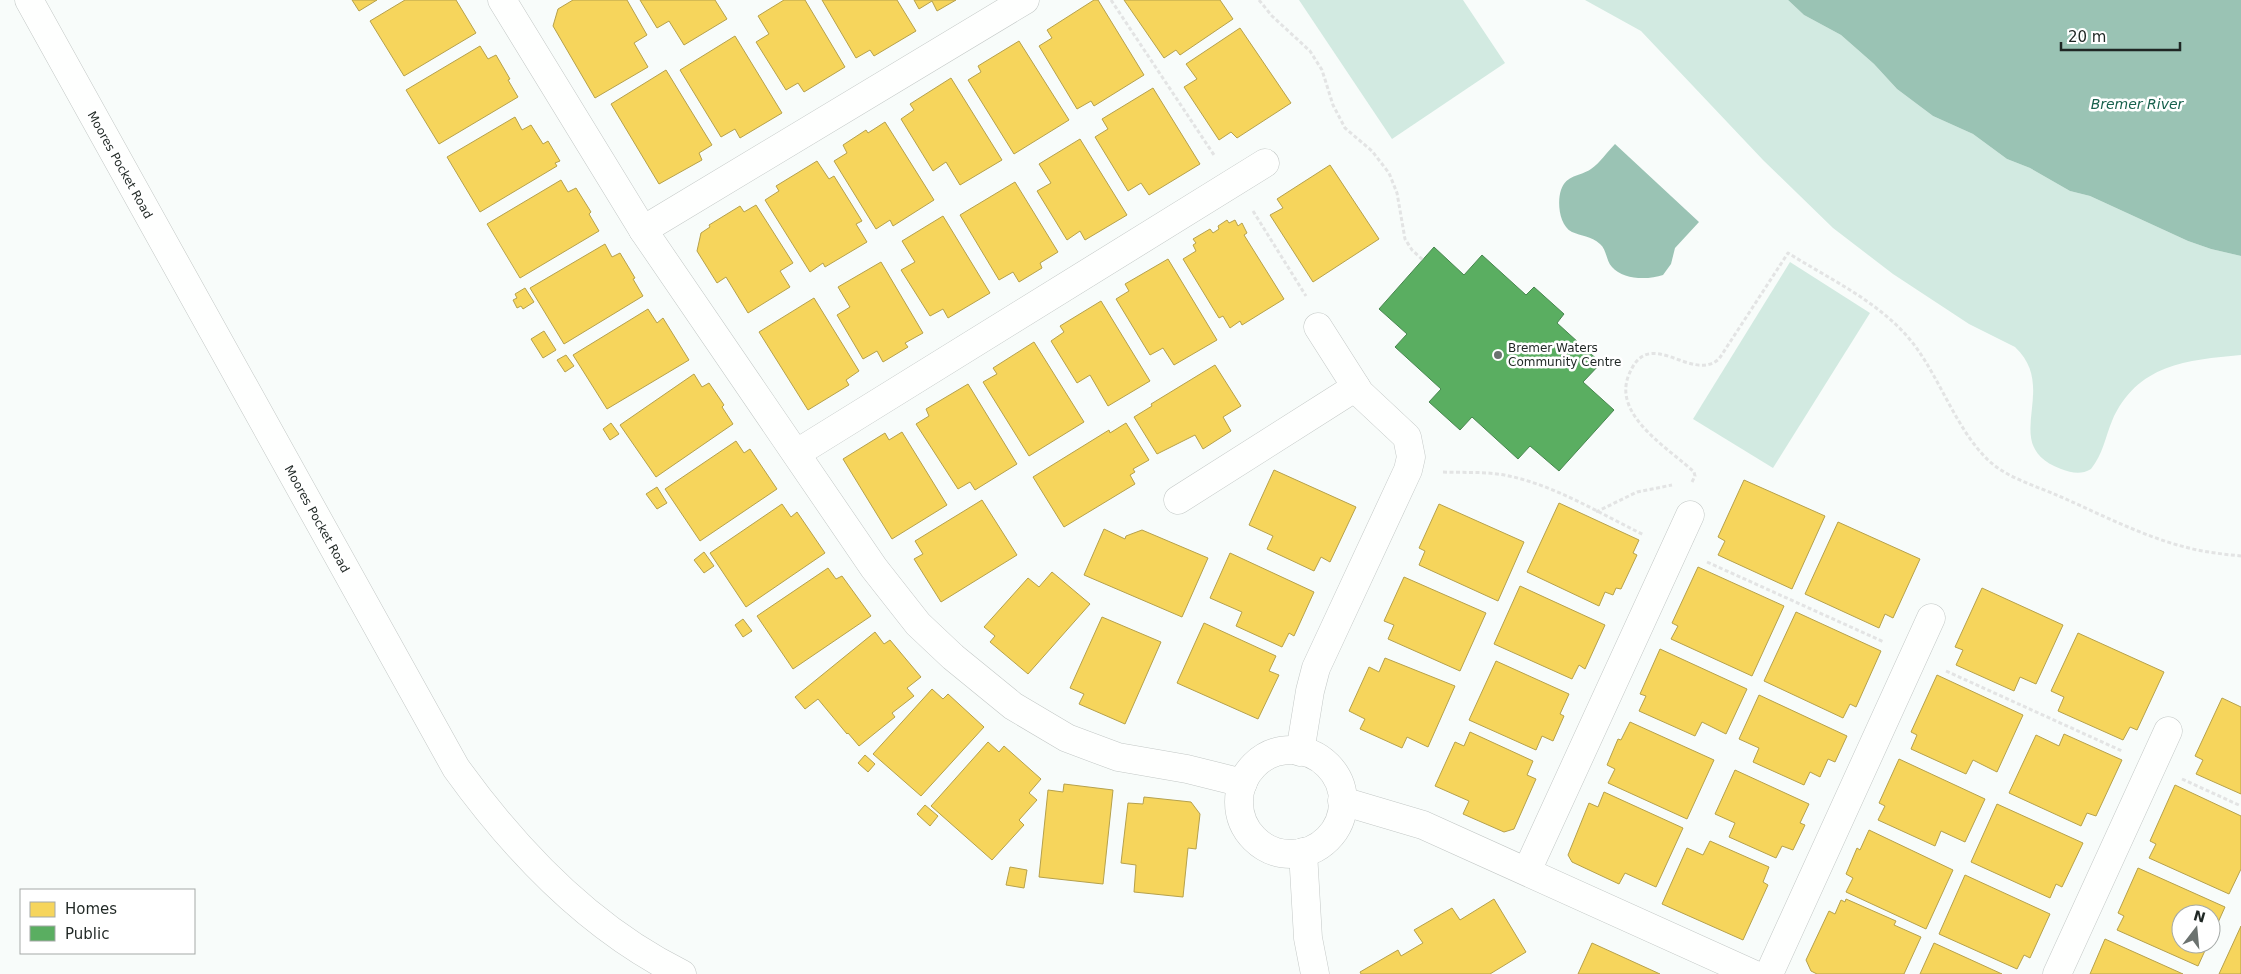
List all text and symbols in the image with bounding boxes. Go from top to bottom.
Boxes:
scale bar [2061,20,2180,52]
text: 20 m [2068,28,2106,46]
water label: Bremer River [2091,96,2185,112]
street label: Moores Pocket Road [85,109,155,221]
place label: Bremer Waters Community Centre [1508,341,1621,369]
marker: Bremer Waters Community Centre [1492,349,1504,361]
street label: Moores Pocket Road [282,463,352,575]
legend [20,889,195,954]
text: Homes [65,900,117,918]
north arrow [2171,904,2221,954]
text: N [2192,907,2207,926]
text: Public [65,925,109,943]

